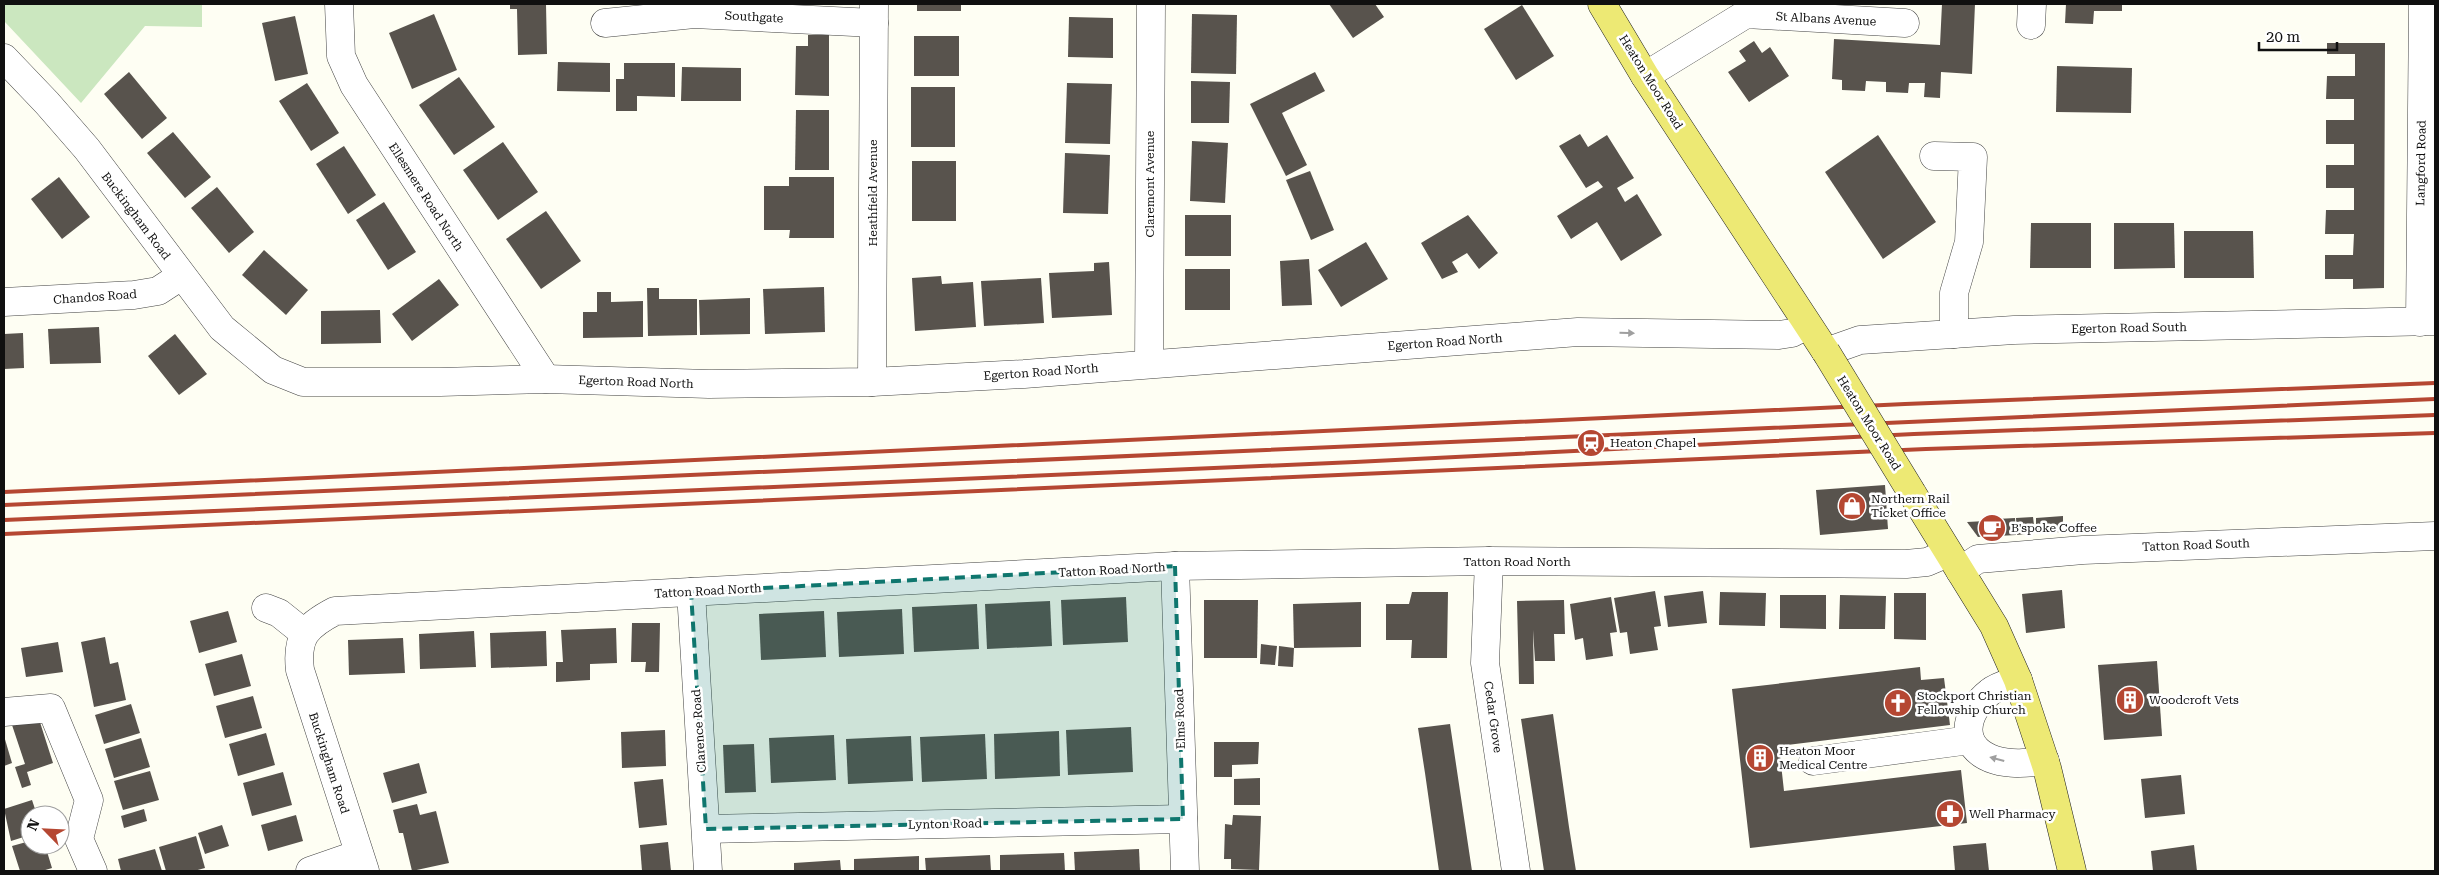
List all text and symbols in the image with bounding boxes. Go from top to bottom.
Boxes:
street label: Southgate [724,8,784,26]
street label: St Albans Avenue [1775,9,1877,29]
scale bar [2259,20,2336,52]
text: 20 m [2266,28,2301,46]
street label: Heaton Moor Road [1616,32,1686,132]
street label: Langford Road [2413,120,2429,206]
street label: Claremont Avenue [1143,130,1157,237]
street label: Heathfield Avenue [866,139,880,247]
street label: Ellesmere Road North [386,140,466,254]
street label: Buckingham Road [99,170,174,263]
street label: Chandos Road [53,287,138,307]
street label: Egerton Road South [2071,320,2187,336]
one-way arrow [1619,329,1635,337]
street label: Egerton Road North [1387,331,1503,353]
street label: Egerton Road North [983,361,1099,383]
street label: Egerton Road North [578,373,694,391]
street label: Heaton Moor Road [1834,373,1904,473]
station icon: Heaton Chapel [1576,428,1606,458]
place label: Heaton Chapel [1610,436,1696,450]
shop icon: Northern Rail Ticket Office [1837,491,1867,521]
place label: Northern Rail Ticket Office [1871,492,1950,520]
cafe icon: B'spoke Coffee [1977,513,2007,543]
place label: B'spoke Coffee [2011,521,2097,535]
street label: Tatton Road South [2142,536,2250,554]
street label: Tatton Road North [1463,555,1571,569]
street label: Tatton Road North [1058,560,1166,580]
street label: Tatton Road North [654,581,762,601]
street label: Cedar Grove [1481,680,1505,754]
building icon: Woodcroft Vets [2115,685,2145,715]
street label: Clarence Road [689,688,709,773]
street label: Elms Road [1172,688,1188,750]
church icon: Stockport Christian Fellowship Church [1883,688,1913,718]
place label: Stockport Christian Fellowship Church [1917,689,2032,717]
place label: Woodcroft Vets [2149,693,2239,707]
street label: Buckingham Road [306,711,352,816]
building icon: Heaton Moor Medical Centre [1745,743,1775,773]
place label: Heaton Moor Medical Centre [1779,744,1868,772]
one-way arrow [1989,755,2004,763]
pharmacy icon: Well Pharmacy [1935,799,1965,829]
north arrow [20,805,70,855]
place label: Well Pharmacy [1969,807,2057,821]
text: N [24,816,43,833]
street label: Lynton Road [908,816,982,832]

